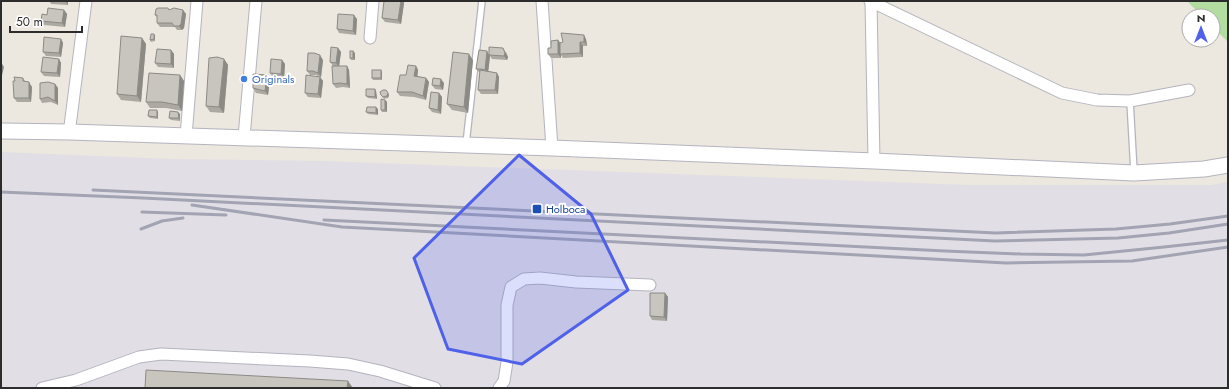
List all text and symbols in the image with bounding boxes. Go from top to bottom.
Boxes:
scale bar [10,8,82,34]
north arrow [1181,8,1221,48]
text: N [1197,10,1205,26]
text: 50 m [16,13,43,31]
place label: Originals [252,71,295,87]
marker: Originals [239,74,249,84]
place label: Holboca [546,201,585,217]
marker: Holboca [531,203,543,215]

